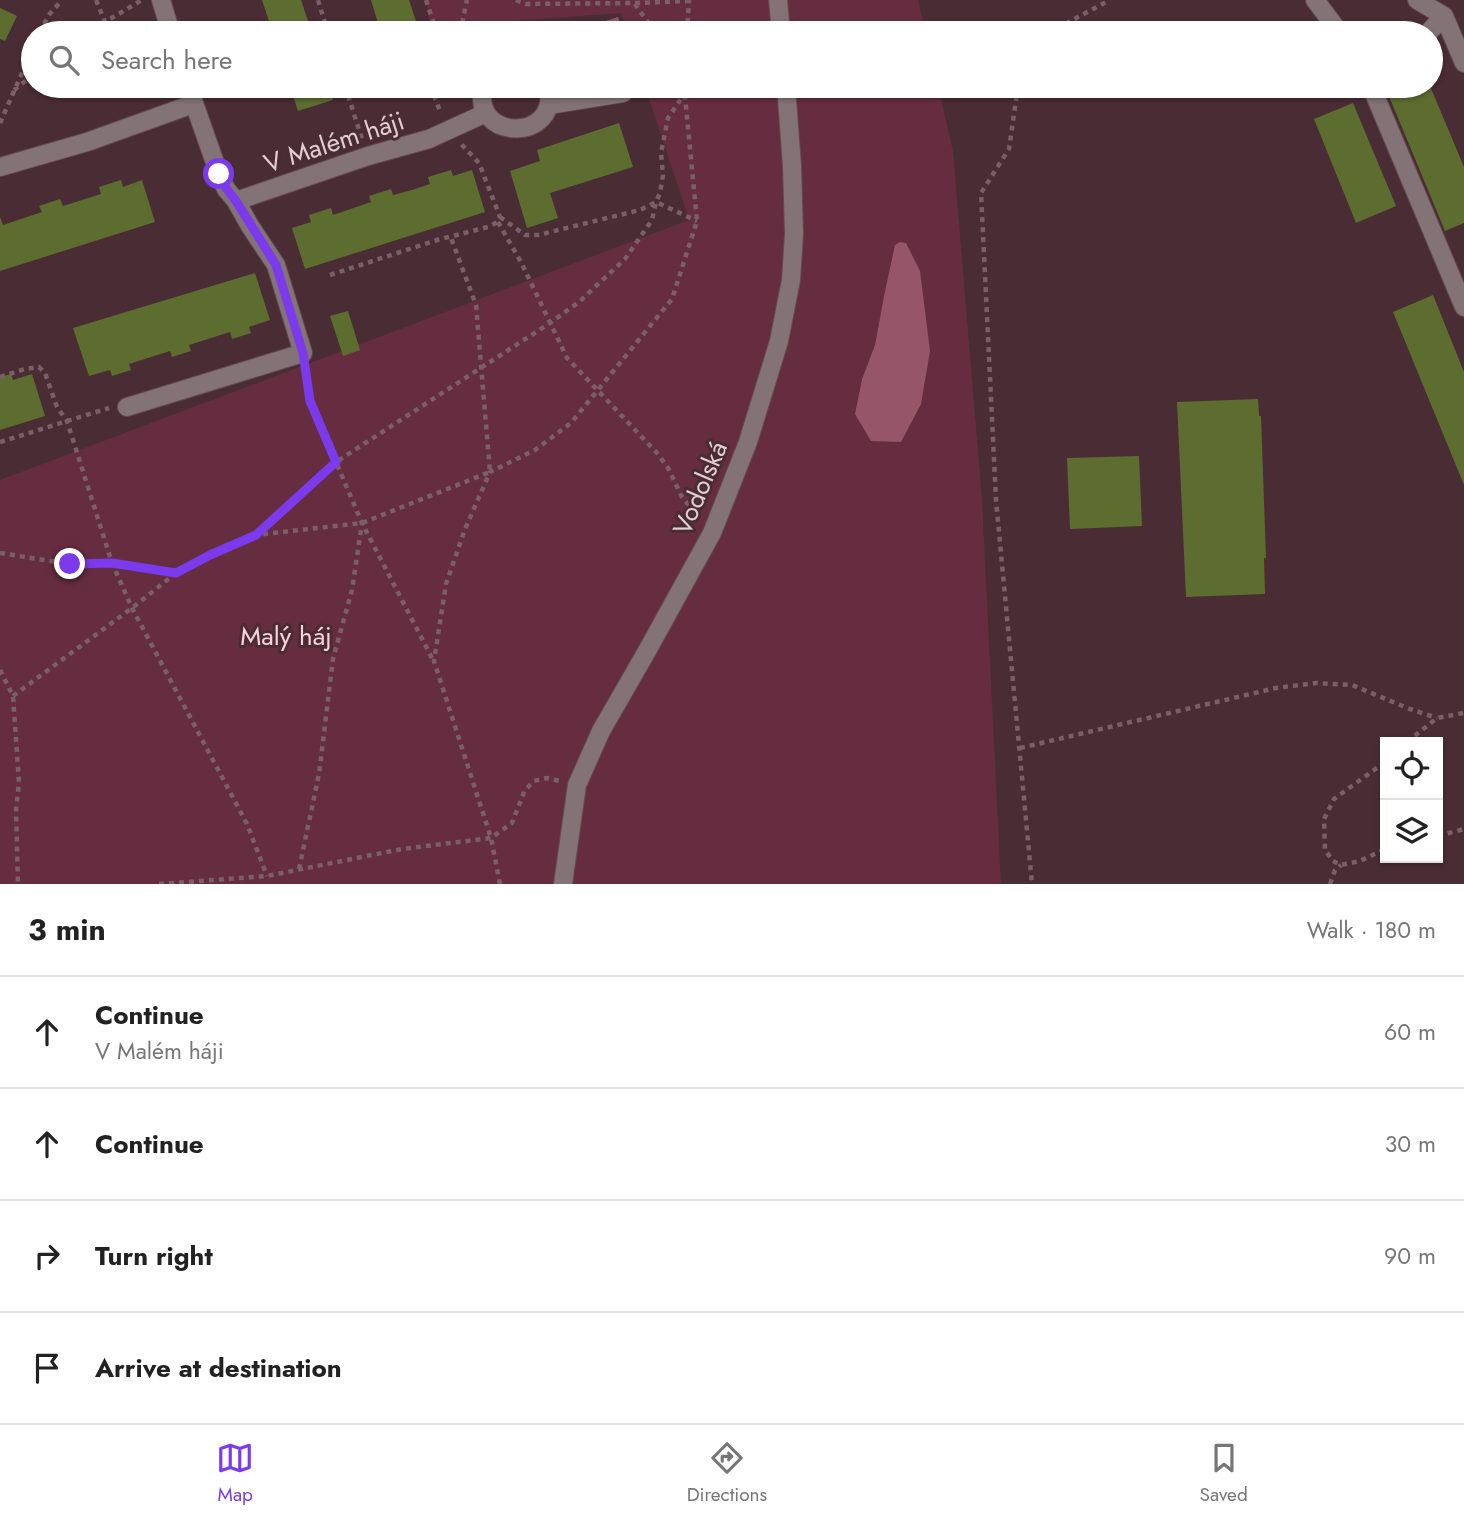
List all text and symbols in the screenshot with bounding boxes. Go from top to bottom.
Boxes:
search box [21,21,1443,98]
icon: search [45,41,83,79]
text: Search here [101,41,233,79]
street label: V Malém háji [259,101,409,183]
route start [203,158,234,189]
street label: Vodolská [663,435,737,541]
route end [54,548,85,579]
park label: Malý háj [240,617,332,655]
map controls [1380,737,1443,863]
button: locate [1380,737,1443,800]
button: layers [1380,800,1443,863]
text: 3 min [28,908,106,951]
text: Walk · 180 m [1307,913,1436,947]
text: Continue [95,996,204,1034]
icon: ahead [28,1013,66,1051]
text: 60 m [1384,1015,1436,1049]
text: V Malém háji [95,1034,224,1068]
icon: ahead [28,1125,66,1163]
text: Continue [95,1125,204,1163]
text: 30 m [1385,1127,1436,1161]
icon: right [28,1237,66,1275]
text: Turn right [95,1237,213,1275]
text: 90 m [1384,1239,1436,1273]
icon: arrive [28,1349,66,1387]
text: Arrive at destination [95,1349,342,1387]
tab: Map [216,1439,254,1508]
tab: Directions [687,1439,767,1508]
tab: Saved [1200,1439,1248,1508]

